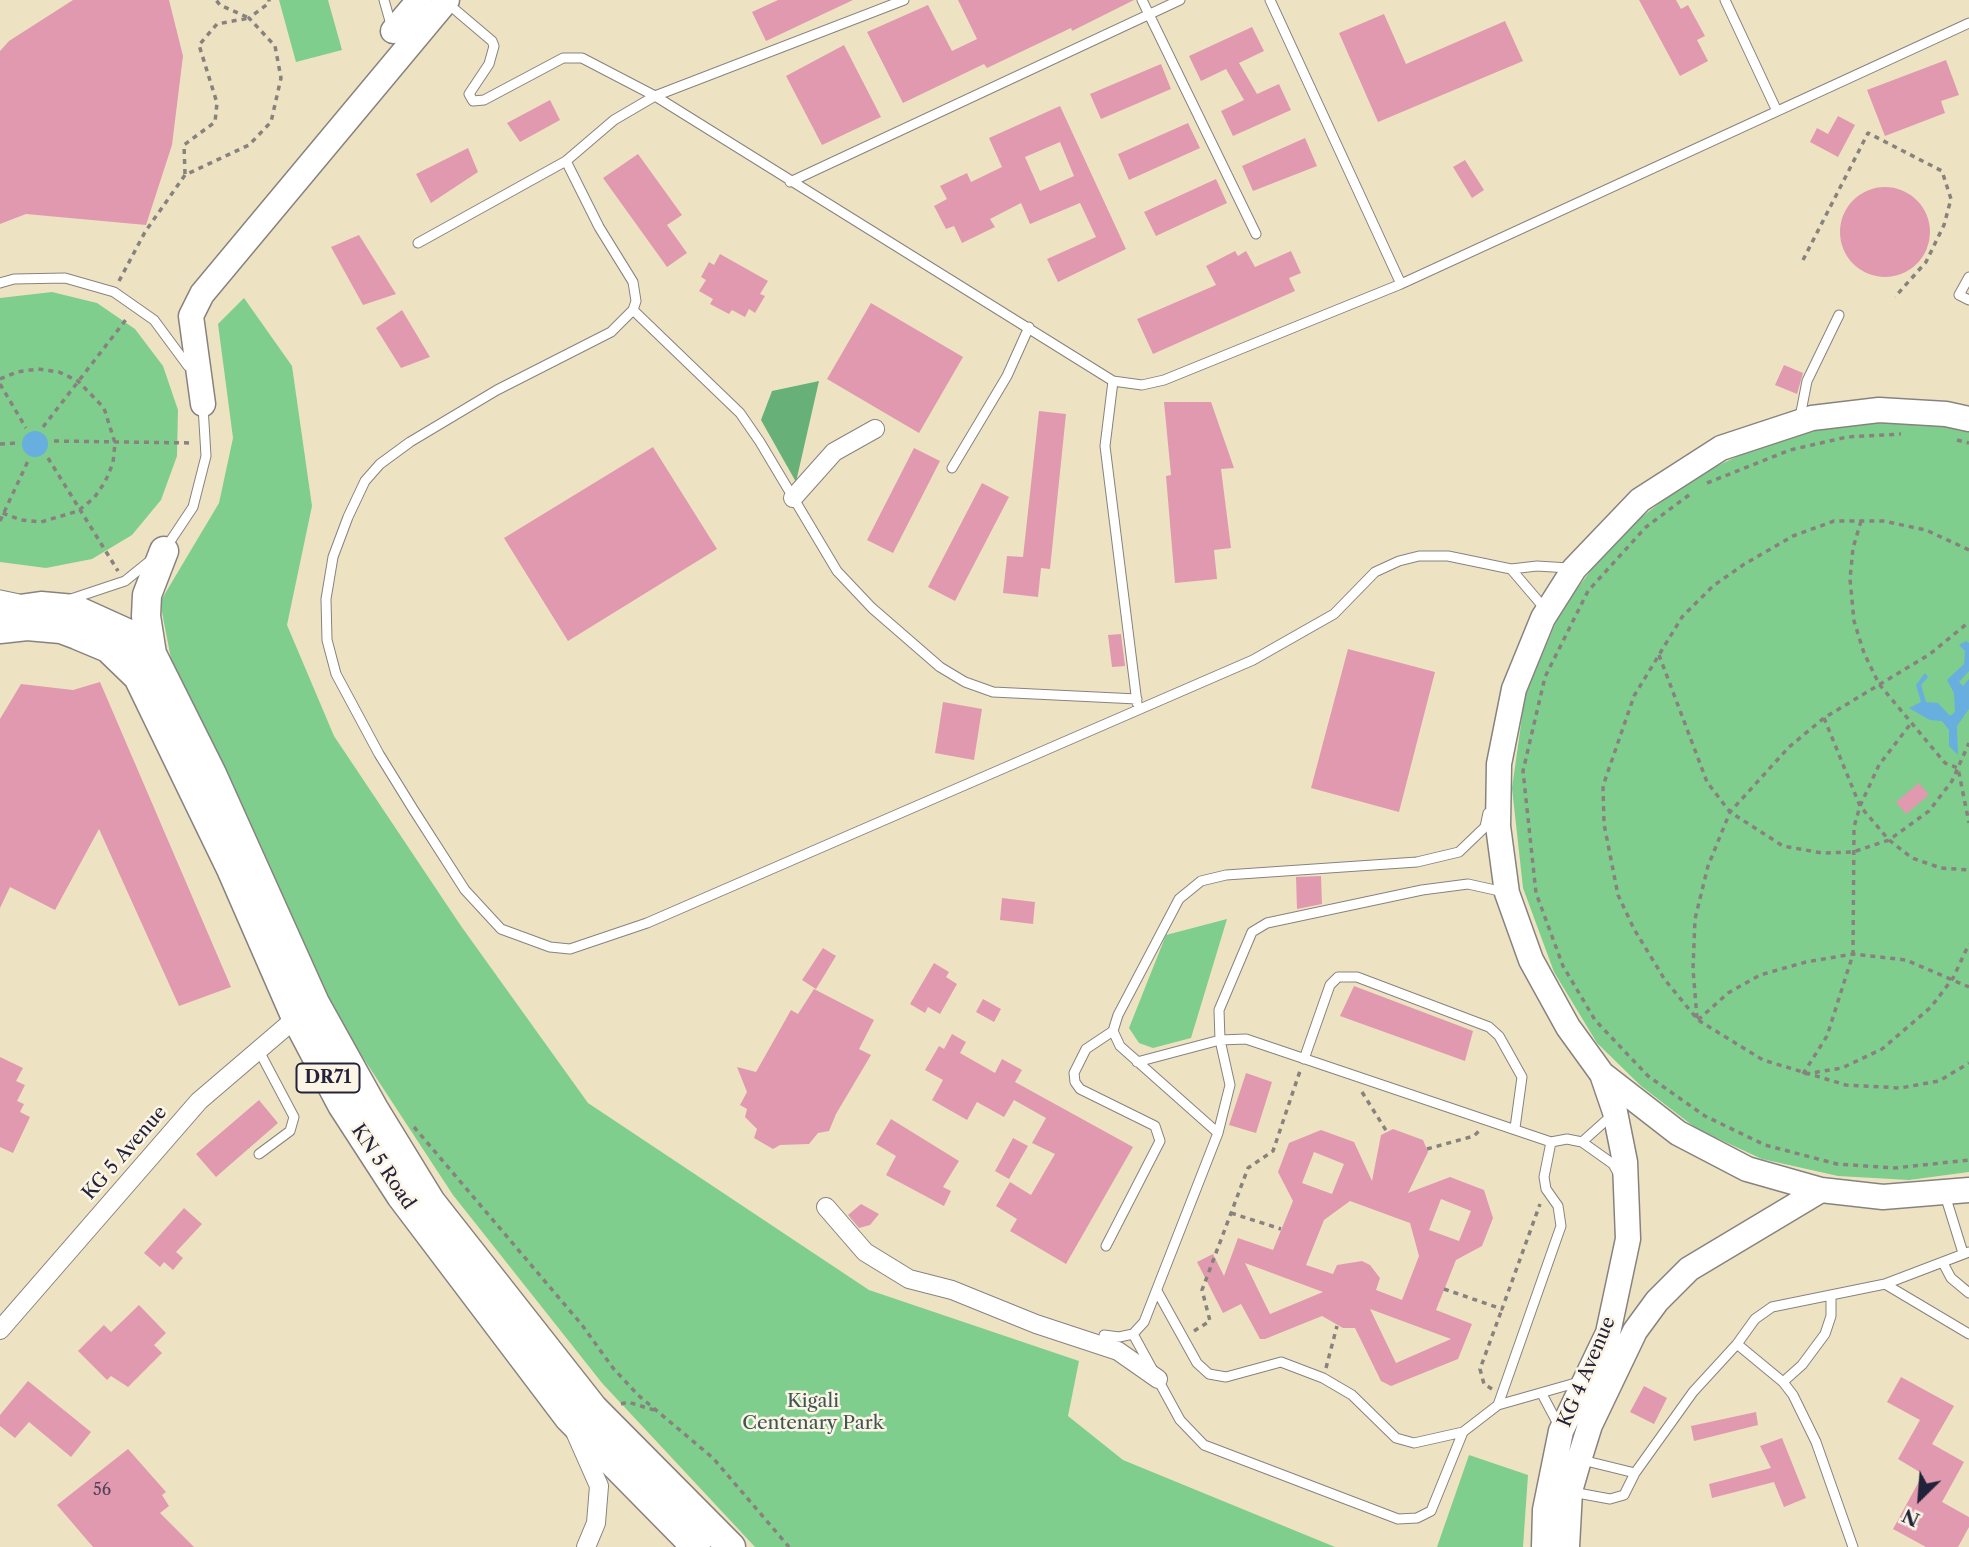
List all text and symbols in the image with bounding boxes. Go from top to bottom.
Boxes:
road number: DR71 [296,1064,360,1092]
street label: KG 5 Avenue [78,1101,172,1205]
street label: KN 5 Road [346,1120,420,1214]
street label: KG 4 Avenue [1554,1313,1620,1431]
park label: Kigali Centenary Park [742,1391,884,1435]
north arrow [1885,1463,1955,1533]
house number: 56 [93,1480,111,1500]
text: N [1899,1504,1923,1531]

